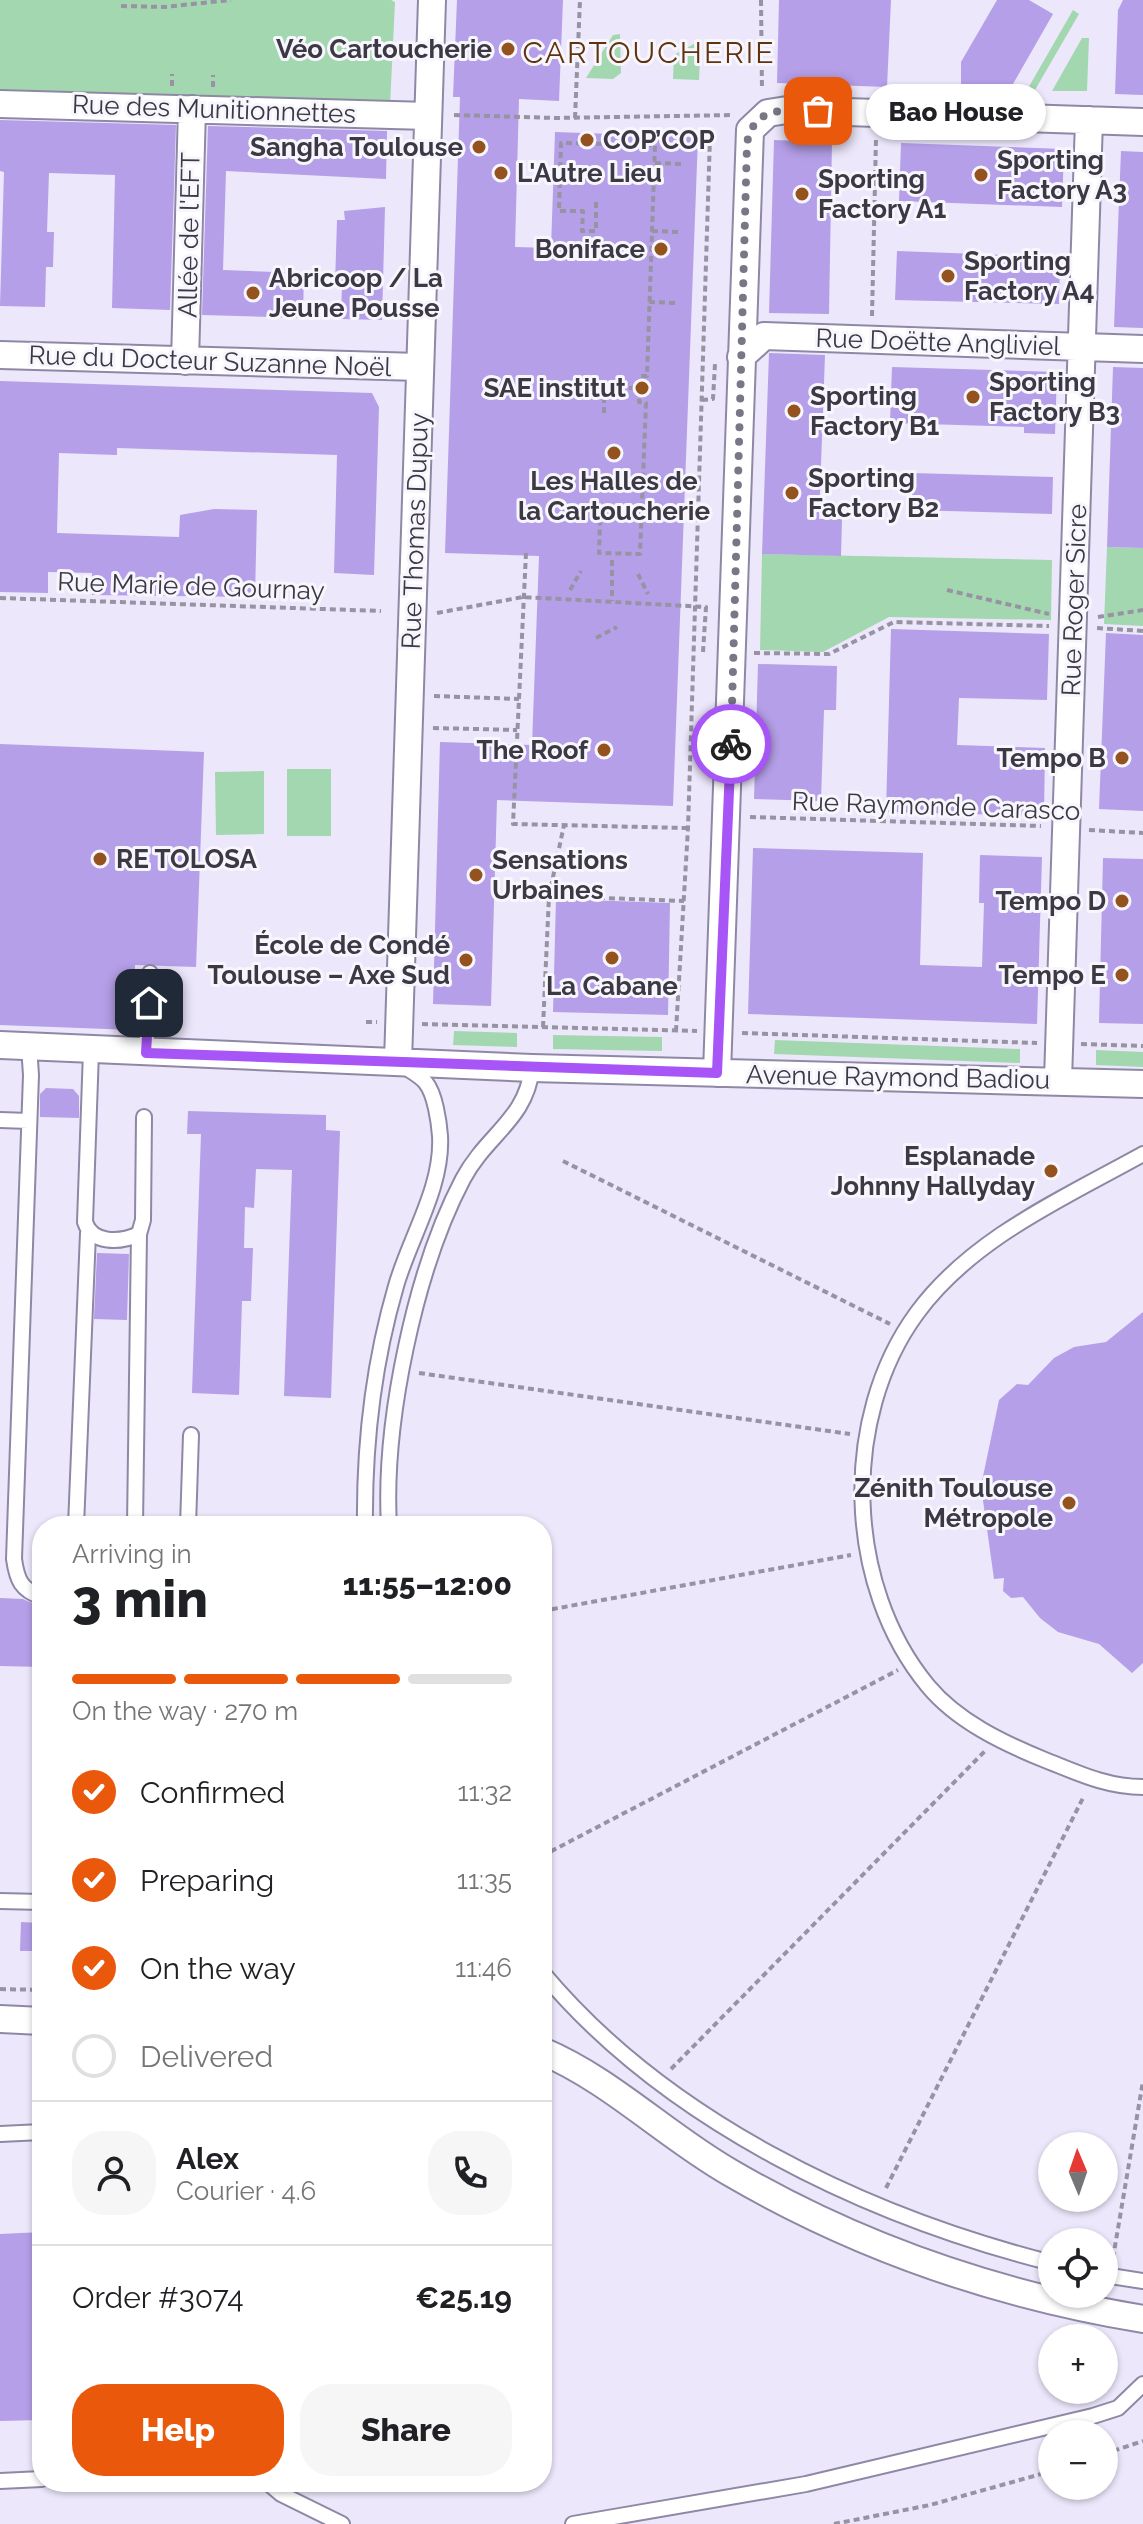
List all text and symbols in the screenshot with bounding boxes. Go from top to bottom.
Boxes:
place label: Véo Cartoucherie [276,34,492,64]
district label: CARTOUCHERIE [523,35,775,70]
marker: Véo Cartoucherie [499,40,517,58]
pin [784,77,852,145]
callout: Bao House [866,83,1046,139]
street label: Rue des Munitionnettes [72,89,356,129]
icon: bag [796,89,840,133]
text: Bao House [889,97,1023,127]
place label: COP’COP [603,125,715,155]
marker: COP’COP [578,131,596,149]
place label: Sangha Toulouse [250,132,463,162]
marker: Sangha Toulouse [470,138,488,156]
place label: Sporting Factory A3 [997,145,1127,205]
street label: Allée de l'EFT [173,152,205,318]
place label: L'Autre Lieu [517,158,662,188]
marker: L'Autre Lieu [492,164,510,182]
place label: Sporting Factory A1 [818,164,947,224]
marker: Sporting Factory A3 [972,166,990,184]
marker: Sporting Factory A1 [793,185,811,203]
place label: Boniface [535,234,645,264]
marker: Boniface [652,240,670,258]
place label: Sporting Factory A4 [964,246,1095,306]
place label: Abricoop / La Jeune Pousse [269,263,443,323]
marker: Sporting Factory A4 [939,267,957,285]
marker: Abricoop / La Jeune Pousse [244,284,262,302]
street label: Rue Doëtte Angliviel [815,323,1062,361]
street label: Rue du Docteur Suzanne Noël [28,340,393,382]
place label: Sporting Factory B3 [989,367,1120,427]
place label: SAE institut [483,373,626,403]
marker: SAE institut [633,379,651,397]
place label: Sporting Factory B1 [810,381,940,441]
marker: Sporting Factory B3 [964,388,982,406]
marker: Sporting Factory B1 [785,402,803,420]
street label: Rue Thomas Dupuy [396,412,434,650]
marker: Les Halles de la Cartoucherie [605,444,623,462]
place label: Sporting Factory B2 [808,463,939,523]
place label: Les Halles de la Cartoucherie [518,466,710,526]
marker: Sporting Factory B2 [783,484,801,502]
street label: Rue Roger Sicre [1056,503,1092,697]
street label: Rue Marie de Gournay [57,566,325,606]
courier [691,704,771,784]
icon: bike [709,722,753,766]
place label: The Roof [477,735,589,765]
marker: The Roof [595,741,613,759]
place label: Tempo B [997,743,1106,773]
marker: Tempo B [1113,749,1131,767]
street label: Rue Raymonde Carasco [791,786,1081,826]
place label: RE TOLOSA [116,844,258,874]
place label: Sensations Urbaines [492,845,628,905]
marker: RE TOLOSA [91,850,109,868]
marker: Sensations Urbaines [467,866,485,884]
place label: Tempo D [996,886,1106,916]
marker: Tempo D [1113,892,1131,910]
place label: École de Condé Toulouse – Axe Sud [208,930,450,990]
marker: La Cabane [603,949,621,967]
marker: École de Condé Toulouse – Axe Sud [457,951,475,969]
place label: Tempo E [999,960,1106,990]
marker: Tempo E [1113,966,1131,984]
pin [115,969,183,1037]
place label: La Cabane [546,971,678,1001]
icon: home [127,981,171,1025]
street label: Avenue Raymond Badiou [746,1059,1050,1095]
place label: Esplanade Johnny Hallyday [831,1141,1035,1201]
marker: Esplanade Johnny Hallyday [1042,1162,1060,1180]
place label: Zénith Toulouse Métropole [854,1473,1053,1533]
marker: Zénith Toulouse Métropole [1060,1494,1078,1512]
text: Arriving in [72,1539,192,1569]
text: 11:55–12:00 [343,1567,512,1602]
text: 3 min [72,1568,208,1629]
text: On the way · 270 m [72,1696,298,1726]
icon: check [72,1770,116,1814]
text: Confirmed [140,1775,285,1810]
text: 11:32 [457,1777,512,1807]
icon: check [72,1858,116,1902]
text: Preparing [140,1863,274,1898]
text: 11:35 [457,1865,512,1895]
icon: check [72,1946,116,1990]
text: On the way [140,1951,296,1986]
text: 11:46 [455,1953,512,1983]
text: Delivered [140,2039,273,2074]
button: person [72,2131,156,2215]
button: phone [428,2131,512,2215]
north arrow [1038,2132,1118,2212]
map controls [1038,2132,1118,2500]
text: Alex [176,2141,239,2176]
text: Courier · 4.6 [176,2176,316,2206]
button: locate [1038,2228,1118,2308]
text: Order #3074 [72,2280,244,2315]
text: €25.19 [415,2280,512,2315]
button: + [1038,2324,1118,2404]
button: Help [72,2384,284,2476]
button: Share [300,2384,512,2476]
button: − [1038,2420,1118,2500]

